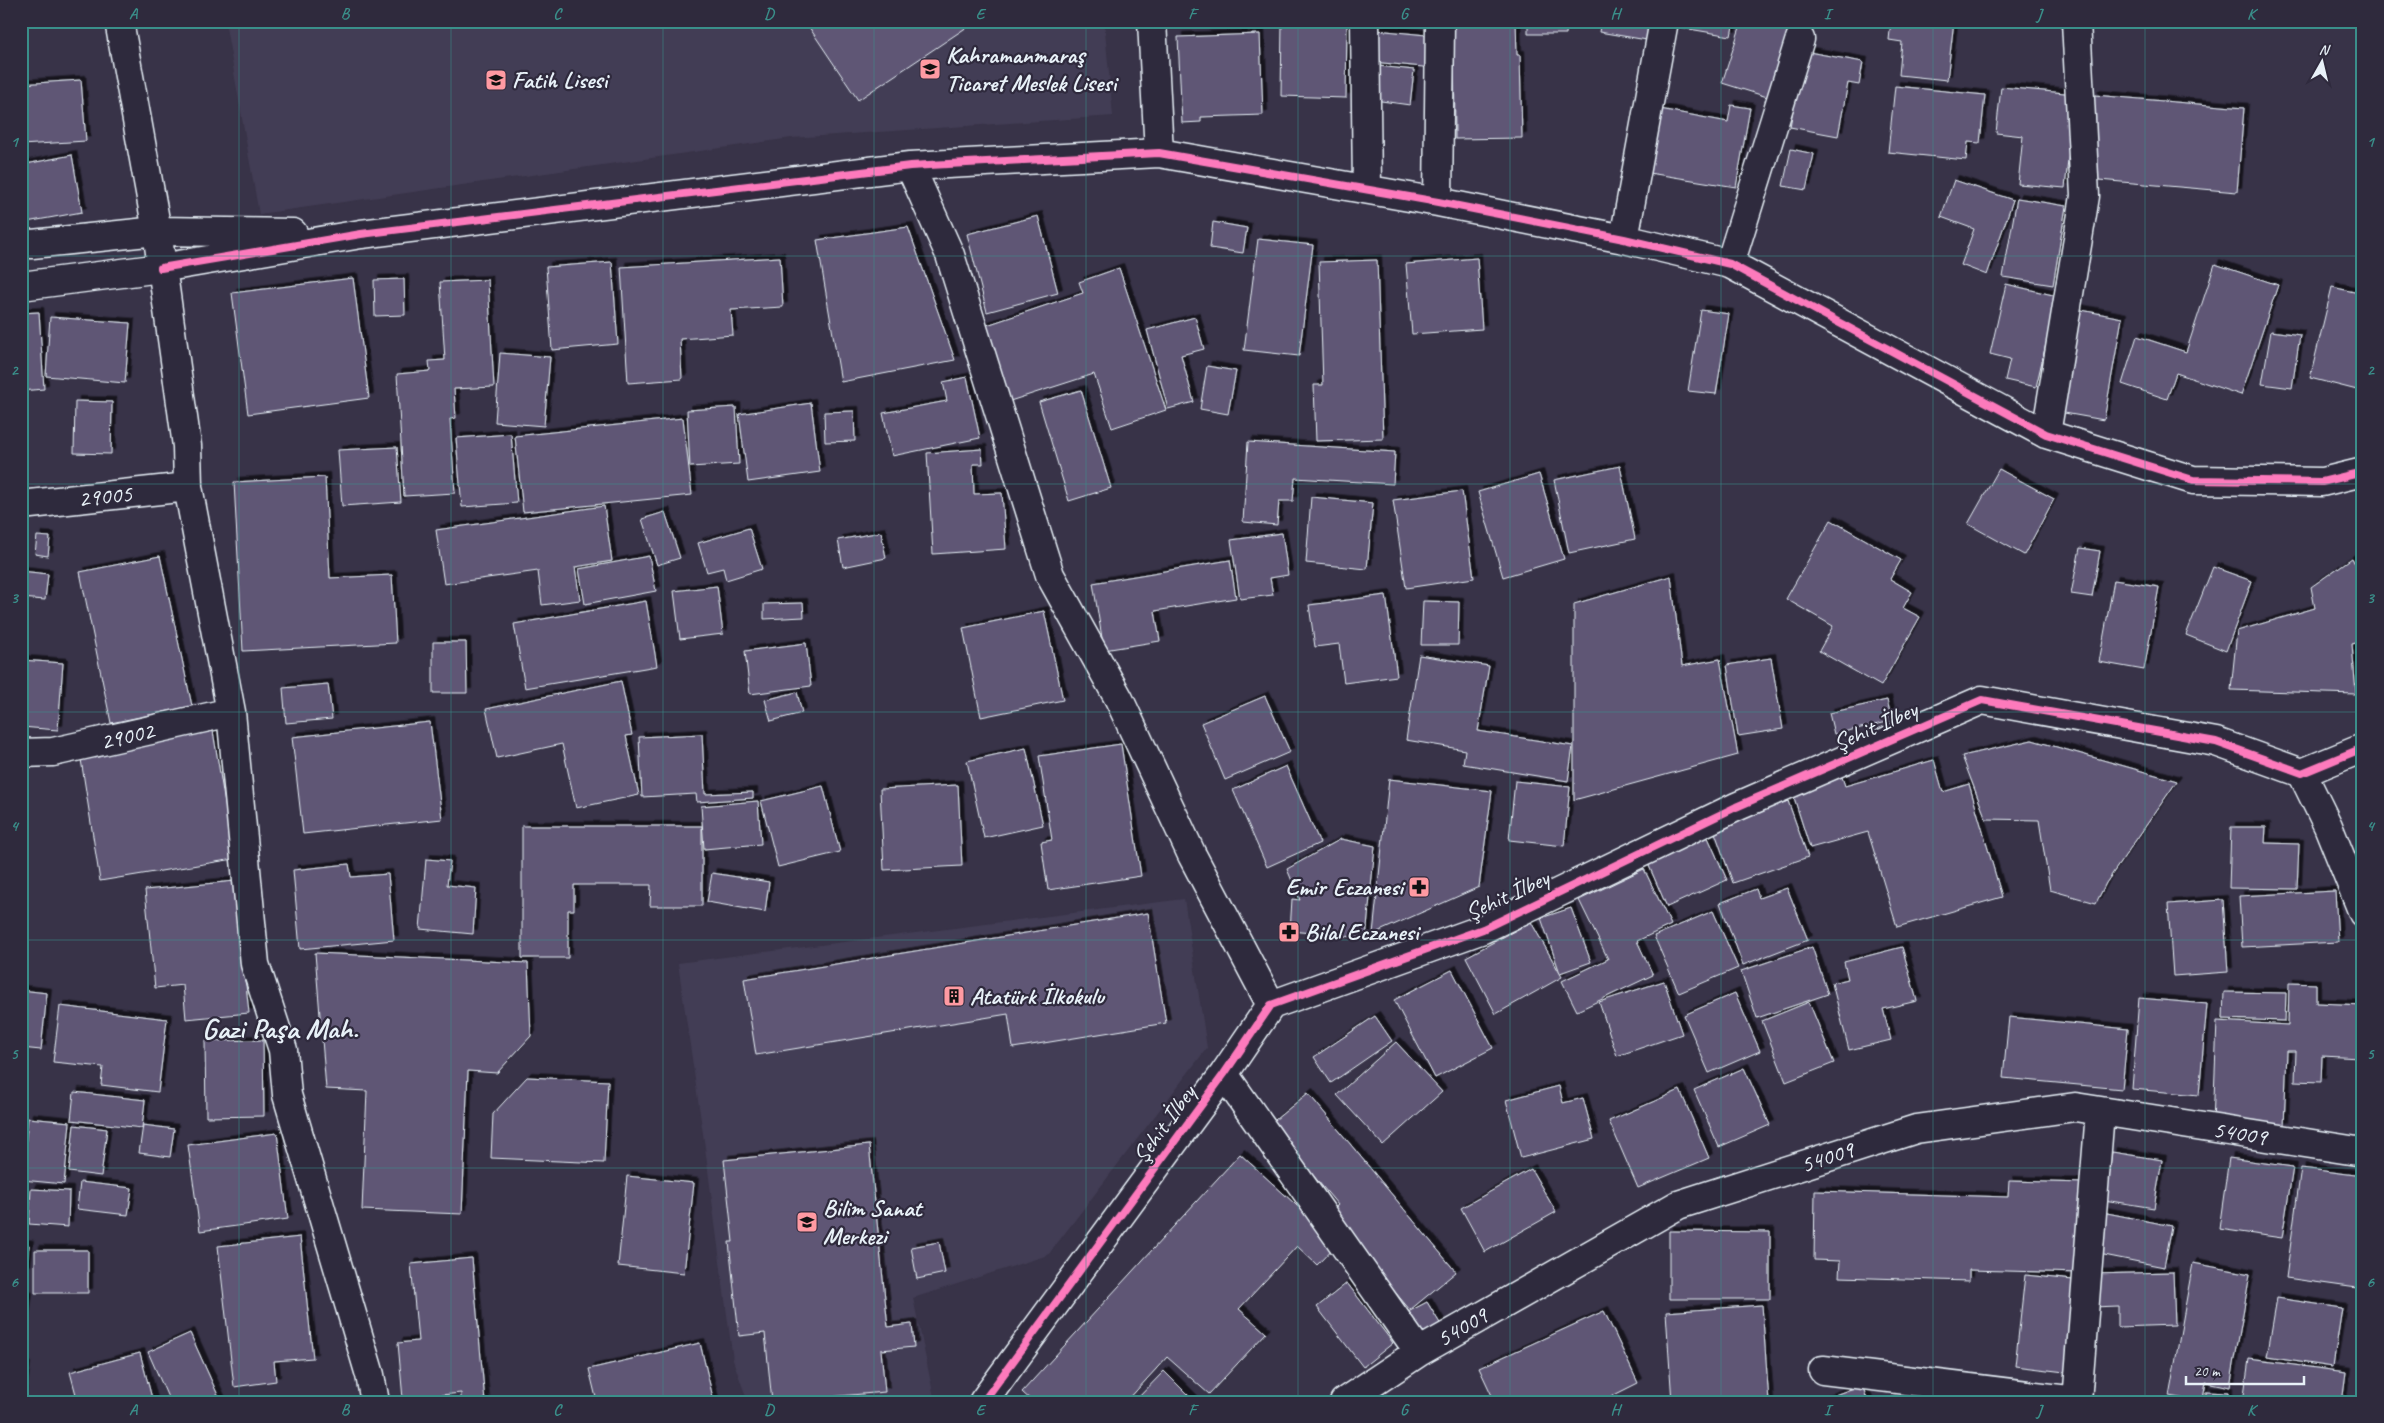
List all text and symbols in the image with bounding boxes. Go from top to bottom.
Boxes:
text: A [129,4,139,24]
text: B [341,4,351,24]
text: C [553,4,563,24]
text: D [764,4,775,24]
text: E [976,4,987,24]
text: F [1188,4,1199,24]
text: G [1400,4,1410,24]
text: H [1610,4,1622,24]
text: I [1824,4,1834,24]
text: J [2035,4,2044,24]
text: K [2247,4,2259,24]
north arrow [2296,38,2346,88]
place label: Kahramanmaraş Ticaret Meslek Lisesi [946,40,1119,98]
text: N [2318,41,2332,59]
school or university icon: Kahramanmaraş Ticaret Meslek Lisesi [918,57,942,81]
place label: Fatih Lisesi [512,65,610,95]
school or university icon: Fatih Lisesi [484,68,508,92]
text: 1 [10,132,19,152]
text: 1 [2366,132,2375,152]
text: 2 [10,360,19,380]
text: 2 [2366,360,2375,380]
street label: 29005 [77,478,135,514]
text: 3 [10,588,19,608]
text: 3 [2366,588,2375,608]
street label: Şehit İlbey [1828,693,1923,758]
street label: 29002 [97,715,159,757]
text: 4 [10,816,19,836]
text: 4 [2366,816,2375,836]
street label: Şehit İlbey [1460,862,1555,927]
place label: Emir Eczanesi [1286,872,1406,902]
pharmacy icon: Emir Eczanesi [1407,875,1431,899]
place label: Bilal Eczanesi [1305,917,1422,947]
pharmacy icon: Bilal Eczanesi [1277,920,1301,944]
place label: Atatürk İlkokulu [970,981,1106,1011]
building icon: Atatürk İlkokulu [942,984,966,1008]
district label: Gazi Paşa Mah. [202,1010,359,1047]
text: 5 [11,1044,20,1064]
text: 5 [2367,1044,2376,1064]
street label: Şehit İlbey [1126,1078,1203,1169]
street label: 54009 [2211,1114,2271,1152]
street label: 54009 [1797,1134,1859,1180]
place label: Bilim Sanat Merkezi [823,1193,925,1251]
school or university icon: Bilim Sanat Merkezi [795,1210,819,1234]
text: 6 [10,1272,19,1292]
text: 6 [2366,1272,2375,1292]
street label: 54009 [1431,1299,1495,1353]
scale bar [2186,1353,2304,1385]
text: 20 m [2194,1362,2221,1381]
text: A [129,1400,139,1420]
text: B [341,1400,351,1420]
text: C [553,1400,563,1420]
text: D [764,1400,775,1420]
text: E [976,1400,987,1420]
text: F [1188,1400,1199,1420]
text: G [1400,1400,1410,1420]
text: H [1610,1400,1622,1420]
text: I [1824,1400,1834,1420]
text: J [2035,1400,2044,1420]
text: K [2247,1400,2259,1420]

